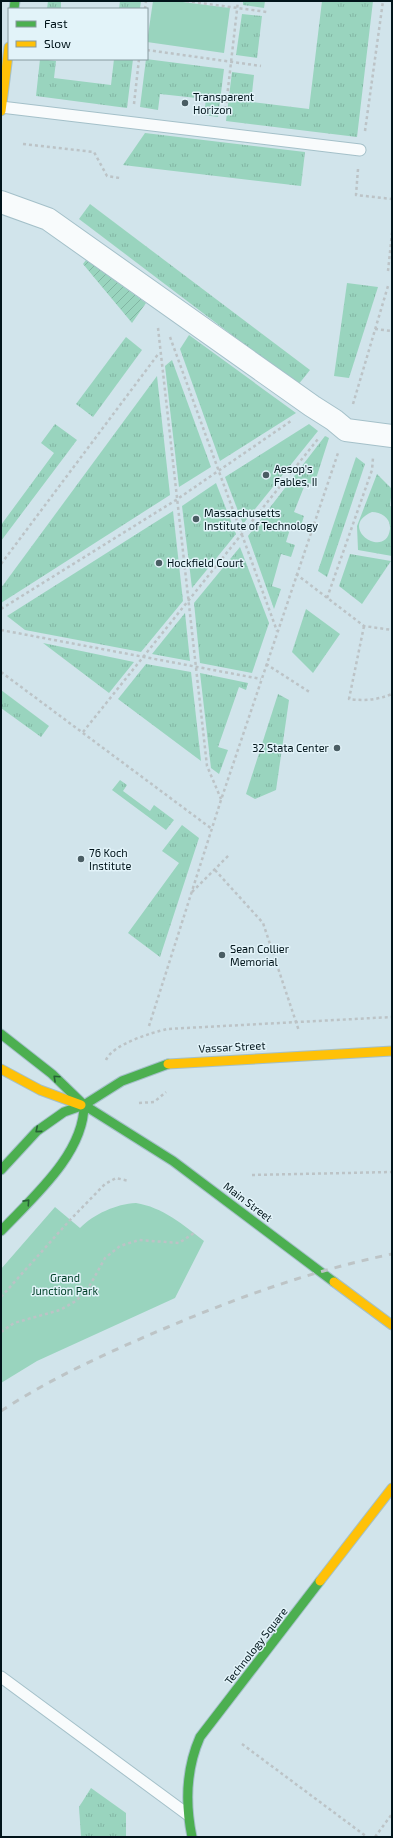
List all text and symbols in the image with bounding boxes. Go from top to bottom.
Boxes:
legend [8,8,148,60]
text: Fast [44,16,68,30]
text: Slow [44,36,71,50]
place label: Transparent Horizon [193,90,254,116]
marker: Transparent Horizon [180,98,190,108]
place label: Aesop's Fables, II [274,462,317,488]
marker: Aesop's Fables, II [261,470,271,480]
place label: Massachusetts Institute of Technology [204,506,318,532]
marker: Massachusetts Institute of Technology [191,514,201,524]
place label: Hockfield Court [167,556,244,569]
marker: Hockfield Court [154,558,164,568]
place label: 32 Stata Center [252,741,330,754]
marker: 32 Stata Center [332,743,342,753]
place label: 76 Koch Institute [89,846,131,872]
marker: 76 Koch Institute [76,854,86,864]
place label: Sean Collier Memorial [230,942,290,968]
marker: Sean Collier Memorial [217,950,227,960]
street label: Vassar Street [198,1038,266,1055]
one-way arrow [54,1076,61,1083]
one-way arrow [36,1126,43,1133]
street label: Main Street [221,1179,275,1224]
one-way arrow [22,1199,30,1207]
park label: Grand Junction Park [32,1271,99,1297]
street label: Technology Square [222,1605,290,1687]

